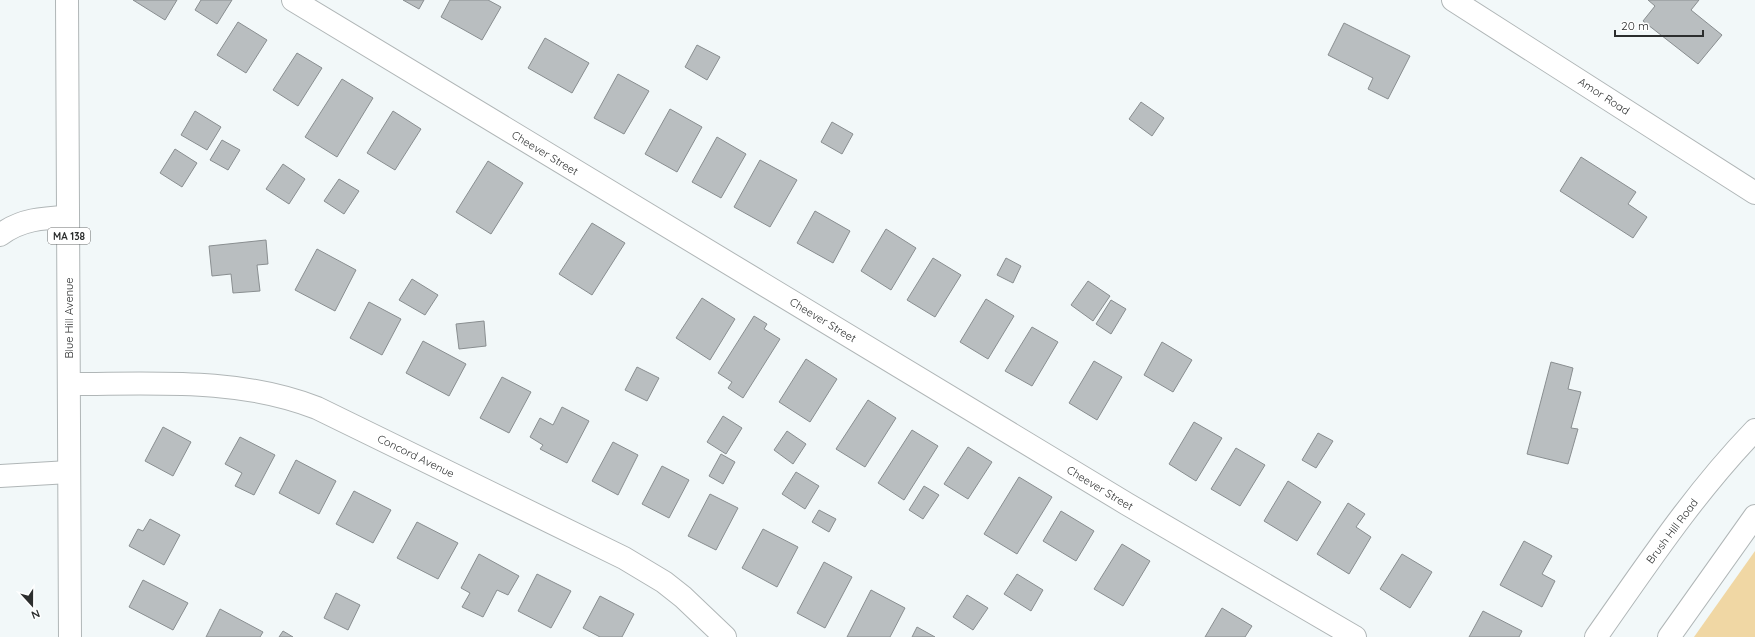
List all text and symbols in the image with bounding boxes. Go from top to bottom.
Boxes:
scale bar [1615,12,1703,38]
text: 20 m [1621,18,1649,33]
street label: Amor Road [1576,74,1632,118]
street label: Cheever Street [509,128,581,178]
road number: MA 138 [48,228,90,244]
street label: Blue Hill Avenue [62,277,76,359]
street label: Cheever Street [787,295,859,345]
street label: Concord Avenue [375,431,457,481]
street label: Cheever Street [1064,463,1136,513]
street label: Brush Hill Road [1643,496,1701,566]
north arrow [12,585,52,625]
text: N [29,606,42,622]

